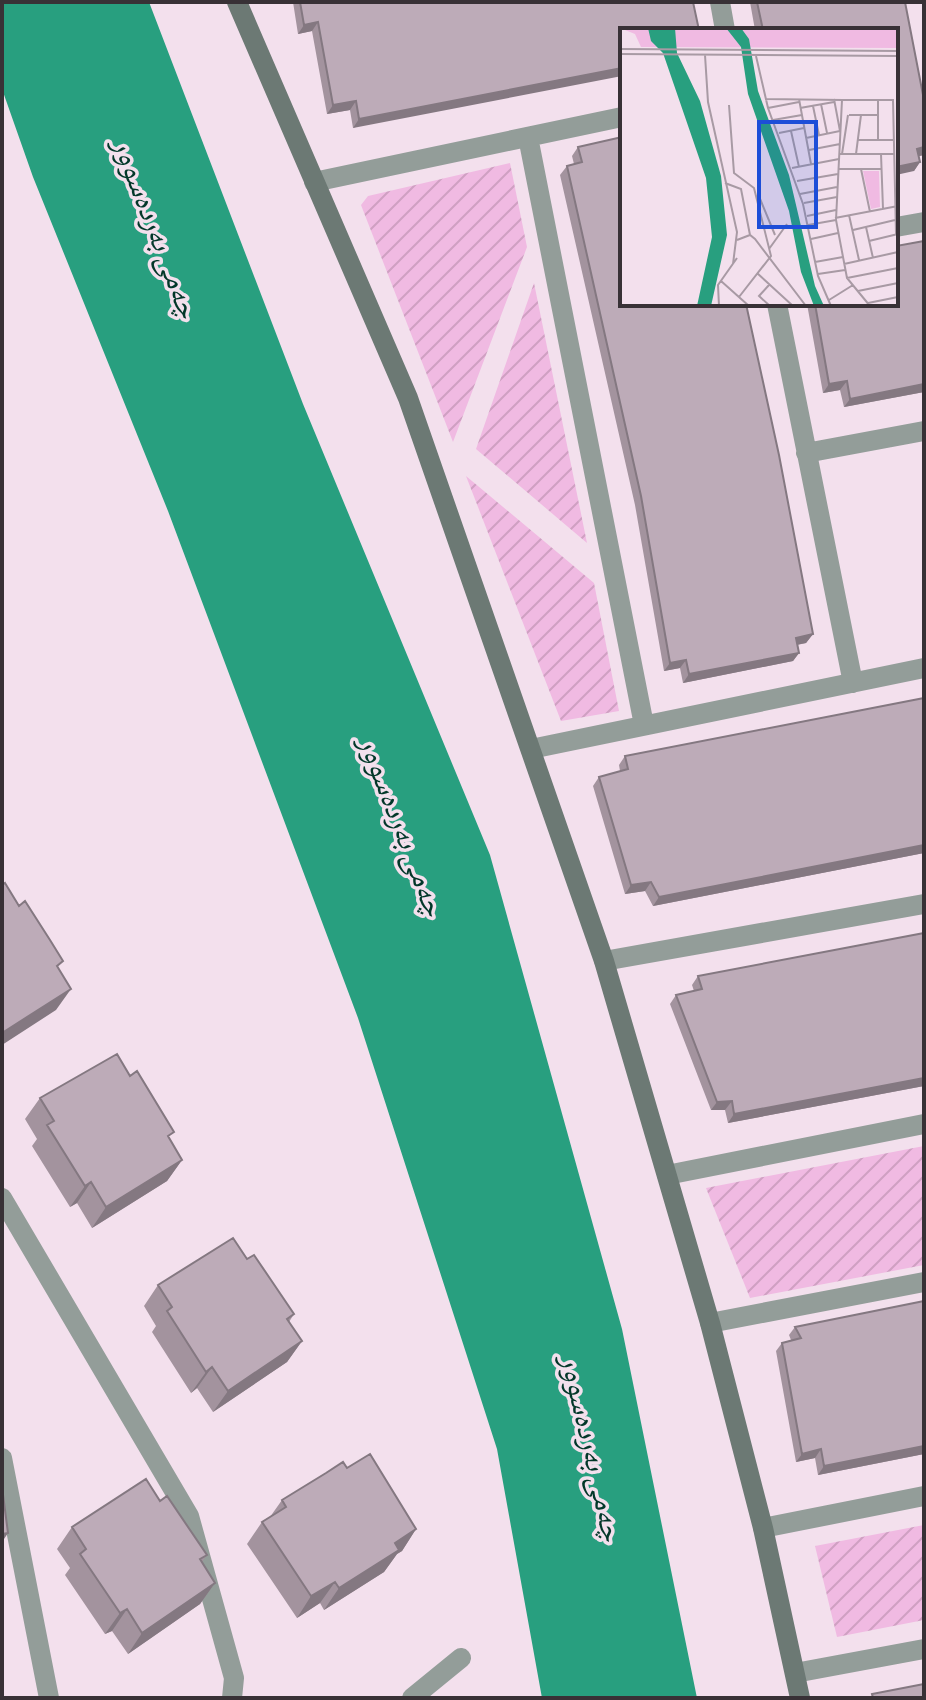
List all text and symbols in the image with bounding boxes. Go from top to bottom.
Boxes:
inset map [620,28,898,306]
water label: چەمی بەردەسوور [104,130,209,324]
water label: چەمی بەردەسوور [350,728,455,922]
water label: چەمی بەردەسوور [553,1349,633,1546]

